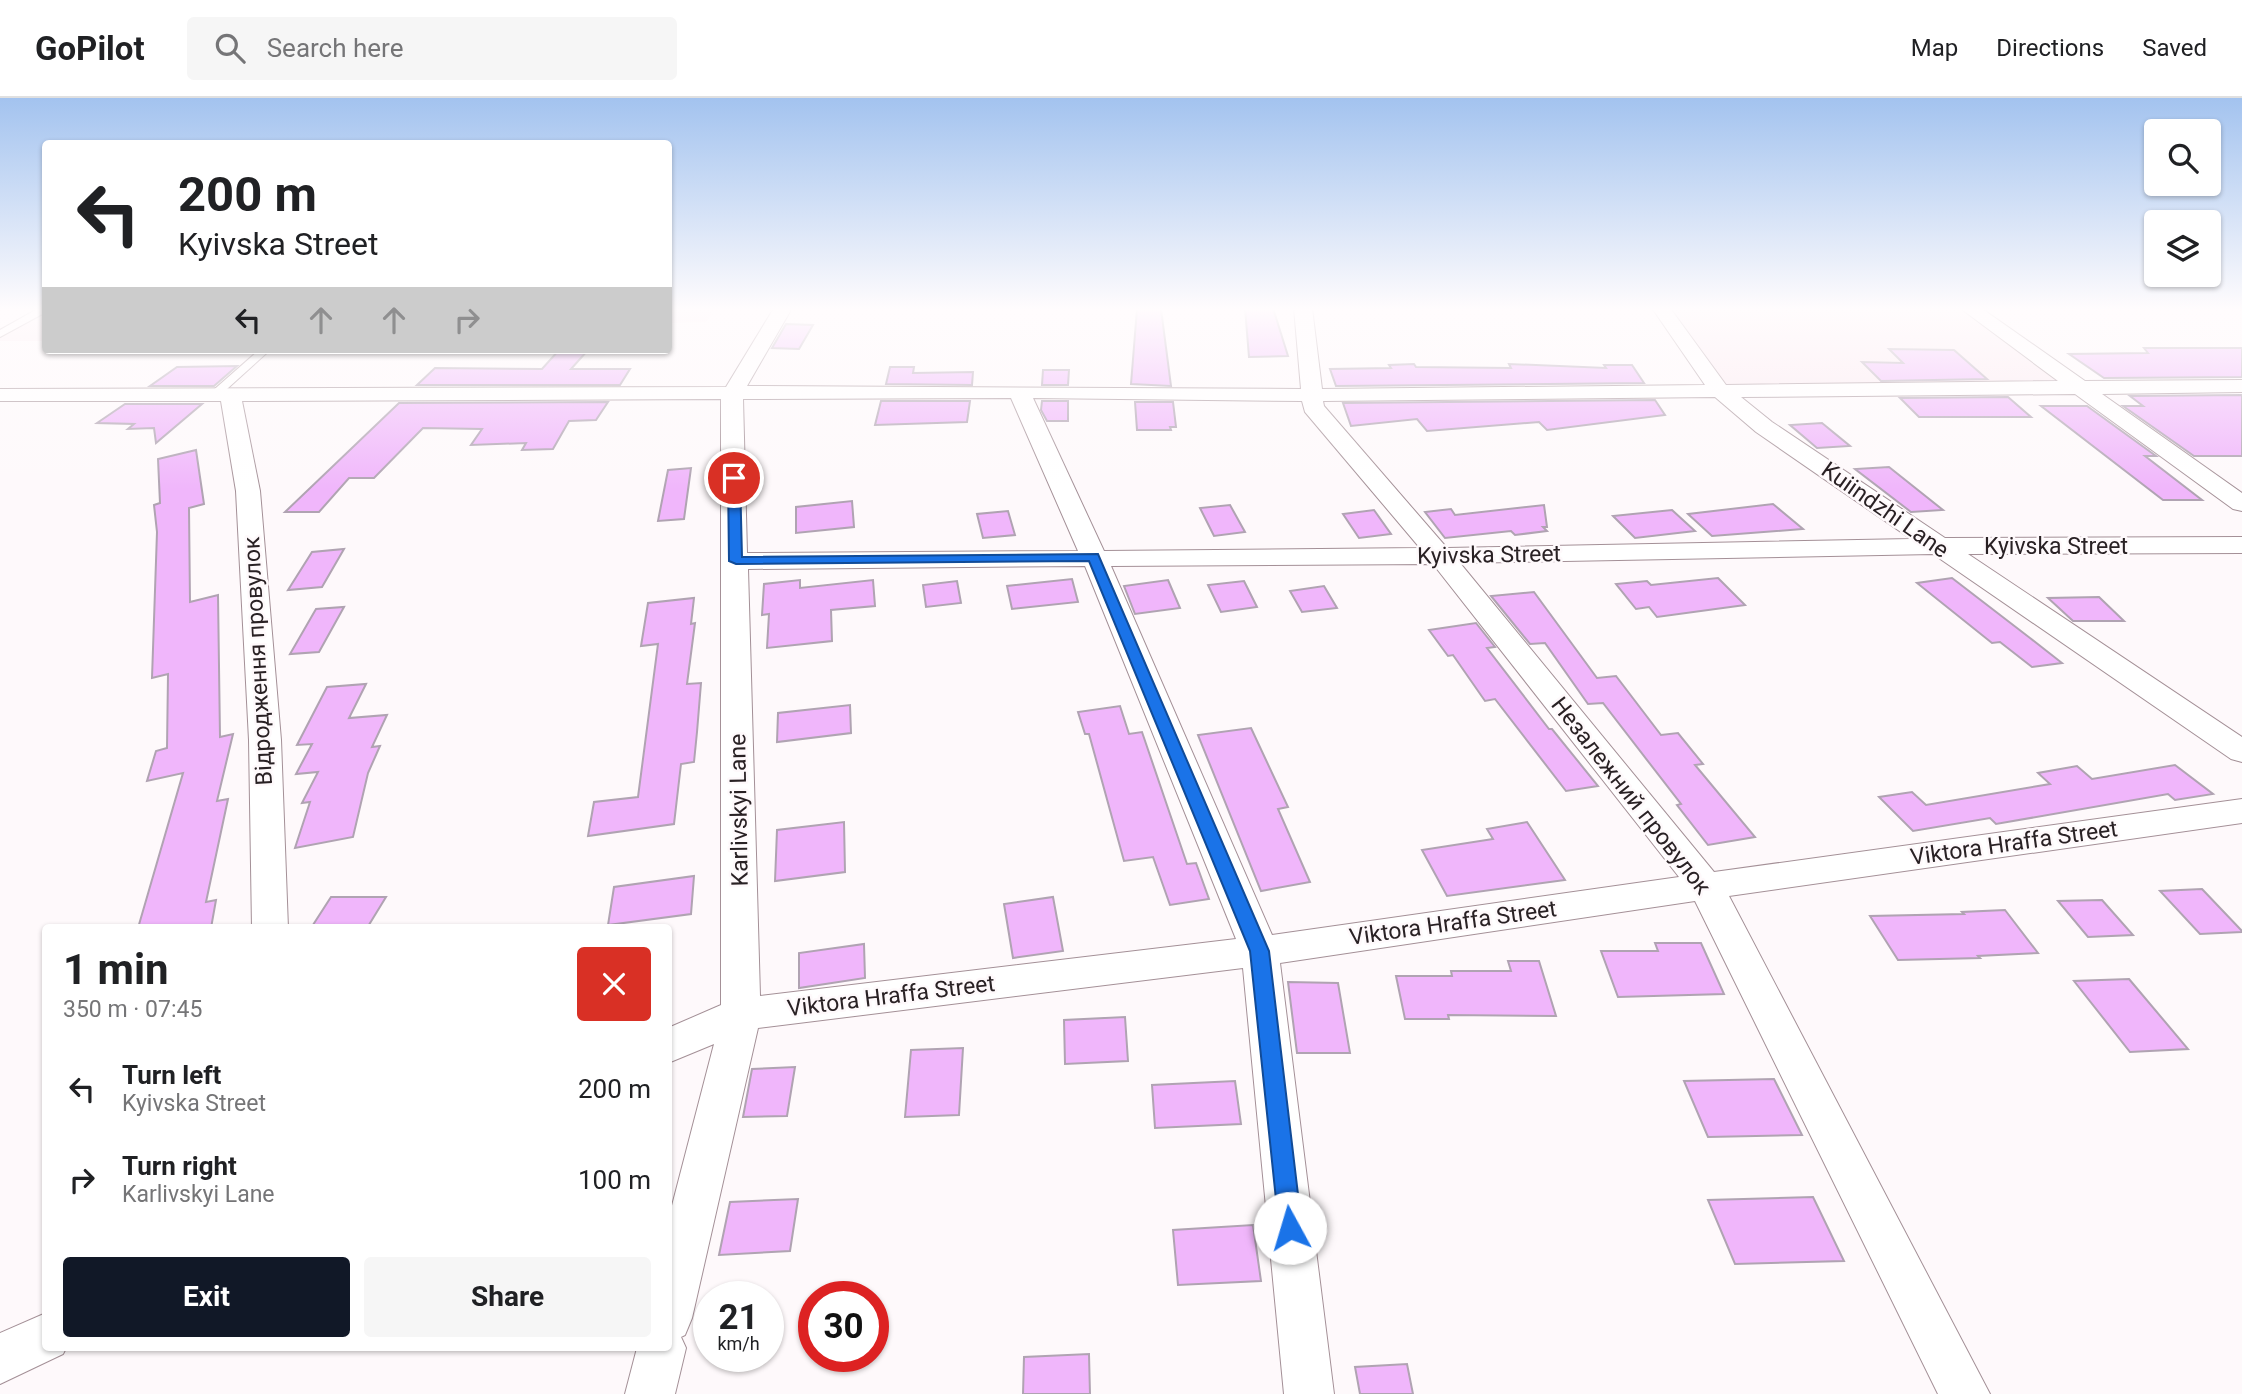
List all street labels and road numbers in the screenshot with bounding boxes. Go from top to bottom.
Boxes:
street label: Kuiindzhi Lane [1816,456,1954,564]
street label: Kyivska Street [1984,533,2128,560]
street label: Відродження провулок [238,535,278,786]
street label: Kyivska Street [1417,540,1561,570]
street label: Незалежний провулок [1546,692,1717,901]
street label: Karlіvskyi Lane [724,733,754,887]
street label: Viktora Hraffa Street [1909,815,2119,871]
street label: Viktora Hraffa Street [1348,895,1558,951]
street label: Viktora Hraffa Street [786,970,996,1022]

